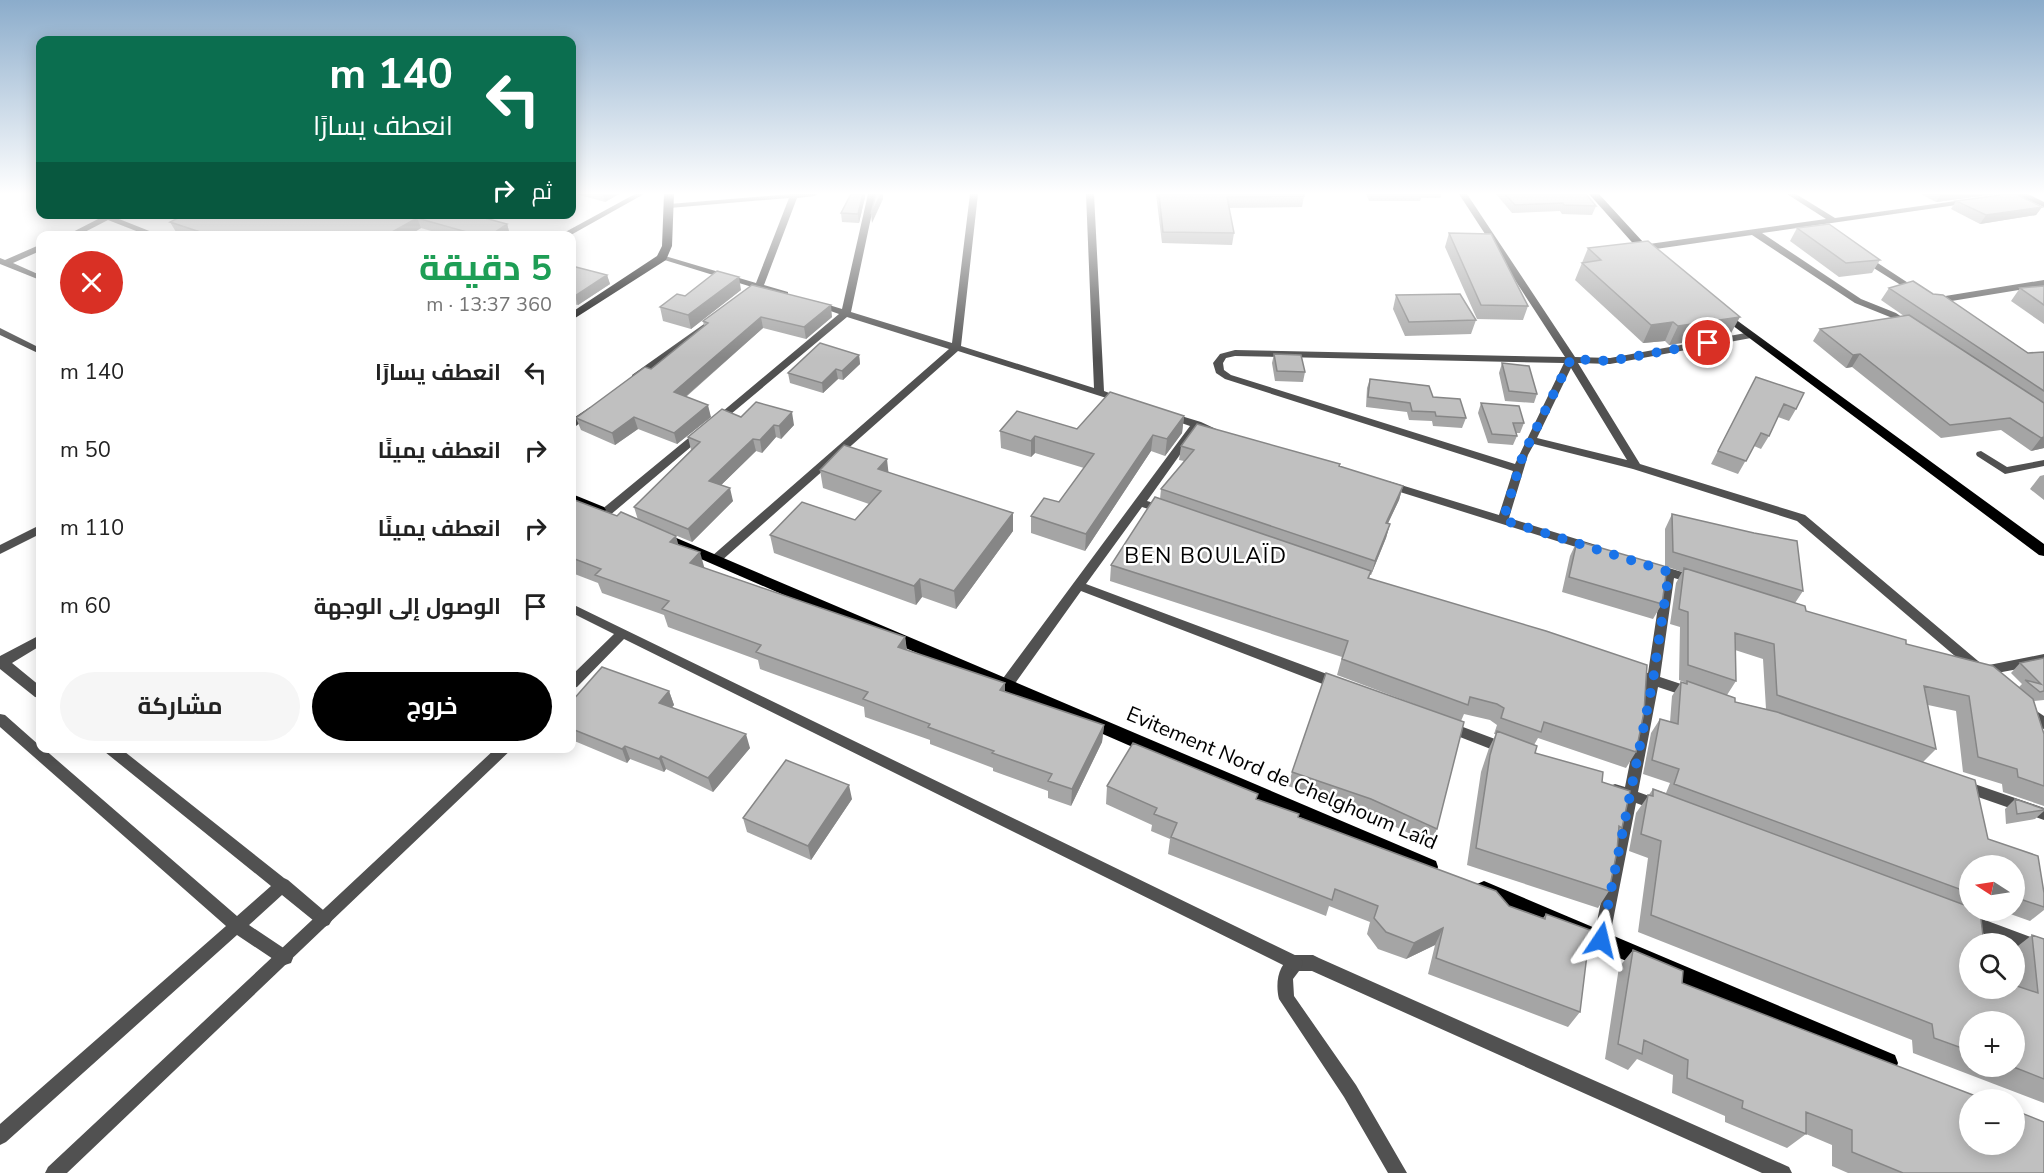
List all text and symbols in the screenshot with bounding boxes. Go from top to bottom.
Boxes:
text: 140 m [329,46,453,103]
icon: left [474,60,552,138]
text: انعطف يسارًا [313,108,453,145]
icon: right [487,174,520,207]
text: ثم [532,177,552,207]
text: 5 دقيقة [419,244,552,293]
button: close [60,251,123,314]
text: 360 m · 13:37 [426,291,552,318]
pin [1682,317,1733,368]
icon: arrive [1691,326,1724,359]
icon: left [519,356,552,389]
text: 140 m [60,357,124,387]
text: انعطف يسارًا [375,358,501,388]
icon: right [519,434,552,467]
text: 50 m [60,435,111,465]
text: انعطف يمينًا [378,436,501,466]
icon: right [519,512,552,545]
text: 110 m [60,513,124,543]
text: انعطف يمينًا [378,514,501,544]
district label: BEN BOULAÏD [1124,541,1288,571]
icon: arrive [519,590,552,623]
text: 60 m [60,591,111,621]
text: الوصول إلى الوجهة [314,592,501,622]
button: مشاركة [60,672,300,741]
button: خروج [312,672,552,741]
street label: Evitement Nord de Chelghoum Laîd [1122,700,1442,856]
north arrow [1959,855,2025,921]
map controls [1959,855,2025,1155]
position arrow [1569,908,1633,972]
button: search [1959,933,2025,999]
button: + [1959,1011,2025,1077]
button: − [1959,1089,2025,1155]

